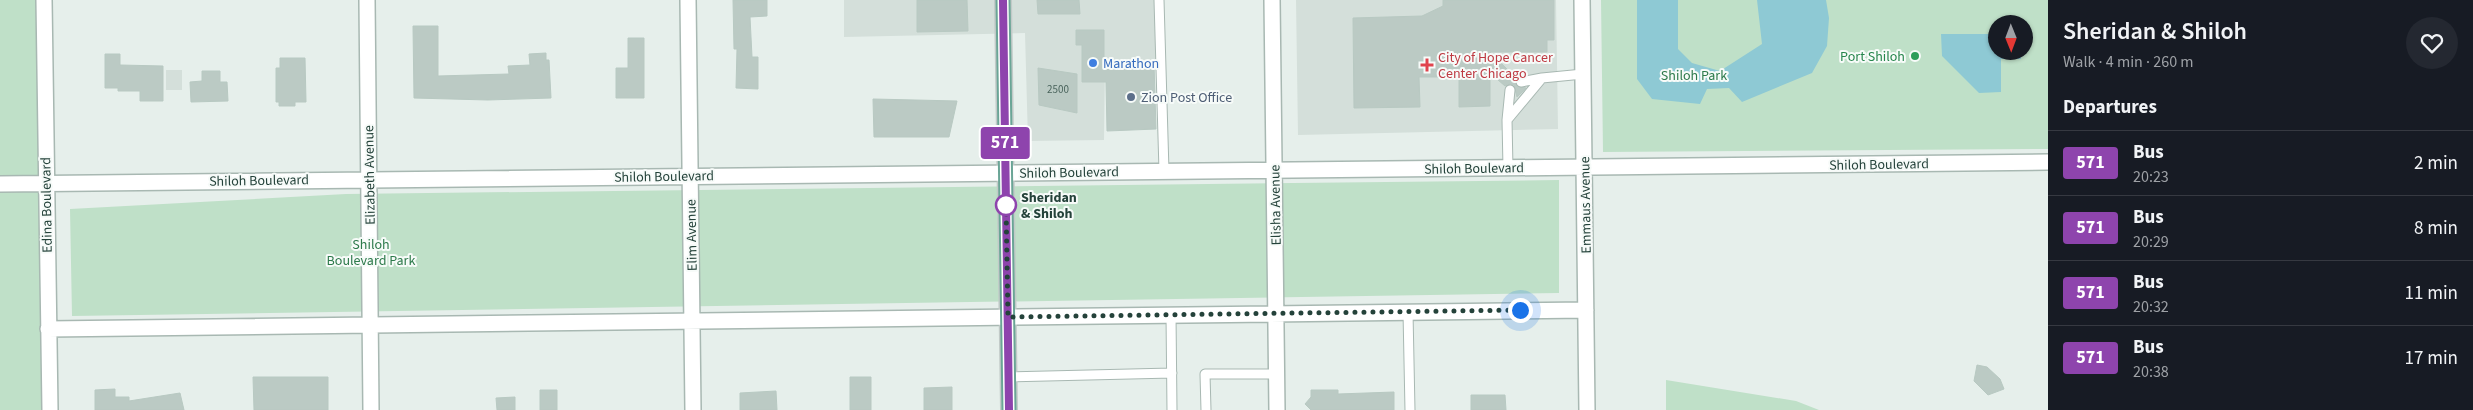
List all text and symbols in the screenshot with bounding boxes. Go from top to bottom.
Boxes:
text: Sheridan & Shiloh [2063,14,2247,49]
north arrow [1988,15,2032,60]
map controls [1988,15,2033,60]
button: heart [2406,17,2458,69]
place label: Port Shiloh [1840,47,1905,67]
place label: City of Hope Cancer Center Chicago [1438,48,1553,84]
marker: Port Shiloh [1909,50,1921,62]
text: Walk · 4 min · 260 m [2063,51,2194,73]
place label: Marathon [1103,54,1159,74]
marker: Marathon [1087,57,1099,69]
marker: City of Hope Cancer Center Chicago [1420,58,1434,72]
park label: Shiloh Park [1661,66,1727,86]
house number: 2500 [1047,82,1069,97]
place label: Zion Post Office [1141,88,1232,108]
marker: Zion Post Office [1125,91,1137,103]
text: Departures [2063,94,2157,121]
street label: Elizabeth Avenue [359,125,381,225]
line badge: 571 [976,127,1034,159]
text: 571 [991,130,1019,155]
text: Bus [2133,139,2164,166]
text: 571 [2076,150,2105,175]
text: 2 min [2414,150,2458,177]
street label: Shiloh Boulevard [1829,154,1929,176]
street label: Emmaus Avenue [1575,156,1597,254]
street label: Edina Boulevard [36,157,58,253]
street label: Shiloh Boulevard [1424,158,1524,180]
street label: Shiloh Boulevard [1019,162,1119,184]
street label: Elisha Avenue [1265,164,1287,246]
street label: Shiloh Boulevard [614,166,714,188]
text: 20:23 [2133,166,2169,188]
street label: Shiloh Boulevard [209,170,309,192]
place label: Sheridan & Shiloh [1021,188,1077,224]
marker: Sheridan & Shiloh [995,194,1017,216]
street label: Elim Avenue [681,199,703,271]
text: Bus [2133,204,2164,231]
text: 571 [2076,215,2105,240]
text: 8 min [2414,215,2458,242]
text: 20:29 [2133,231,2169,253]
park label: Shiloh Boulevard Park [327,235,415,271]
text: Bus [2133,269,2164,296]
text: 571 [2076,280,2105,305]
text: 11 min [2404,280,2458,307]
text: 20:32 [2133,296,2169,318]
your location [1508,298,1533,323]
text: Bus [2133,334,2164,361]
text: 571 [2076,345,2105,370]
text: 17 min [2404,345,2458,372]
text: 20:38 [2133,361,2169,383]

